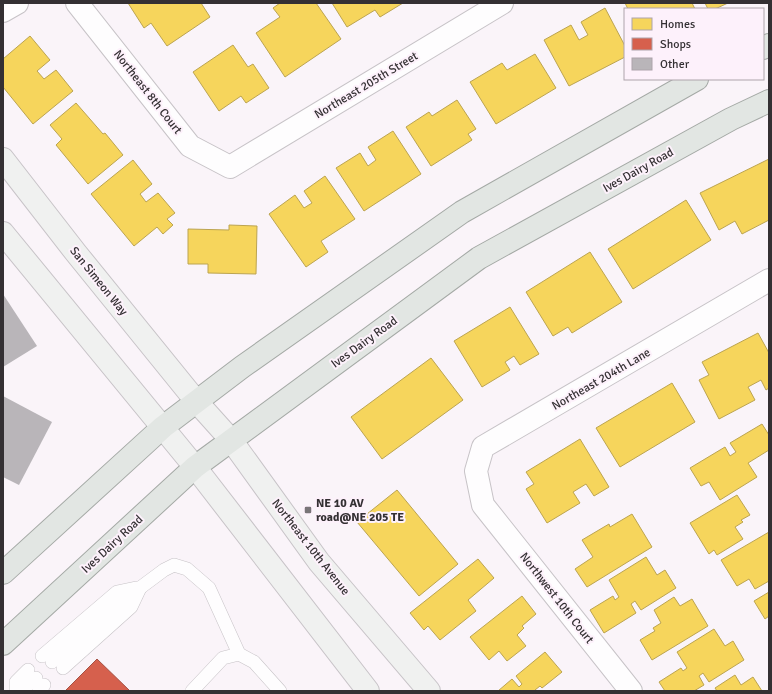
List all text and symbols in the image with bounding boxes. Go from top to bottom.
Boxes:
legend [624,8,764,80]
text: Homes [660,17,695,32]
text: Shops [660,37,691,52]
street label: Northeast 8th Court [110,47,185,137]
street label: Northeast 205th Street [312,49,421,122]
text: Other [660,57,690,72]
street label: Ives Dairy Road [600,145,676,196]
street label: San Simeon Way [66,244,131,319]
street label: Ives Dairy Road [328,313,400,372]
street label: Northeast 204th Lane [549,345,653,414]
street label: Northeast 10th Avenue [268,496,353,598]
place label: NE 10 AV road@NE 205 TE [316,496,404,525]
marker: NE 10 AV road@NE 205 TE [303,505,313,515]
street label: Ives Dairy Road [79,512,146,577]
street label: Northwest 10th Court [516,550,597,647]

